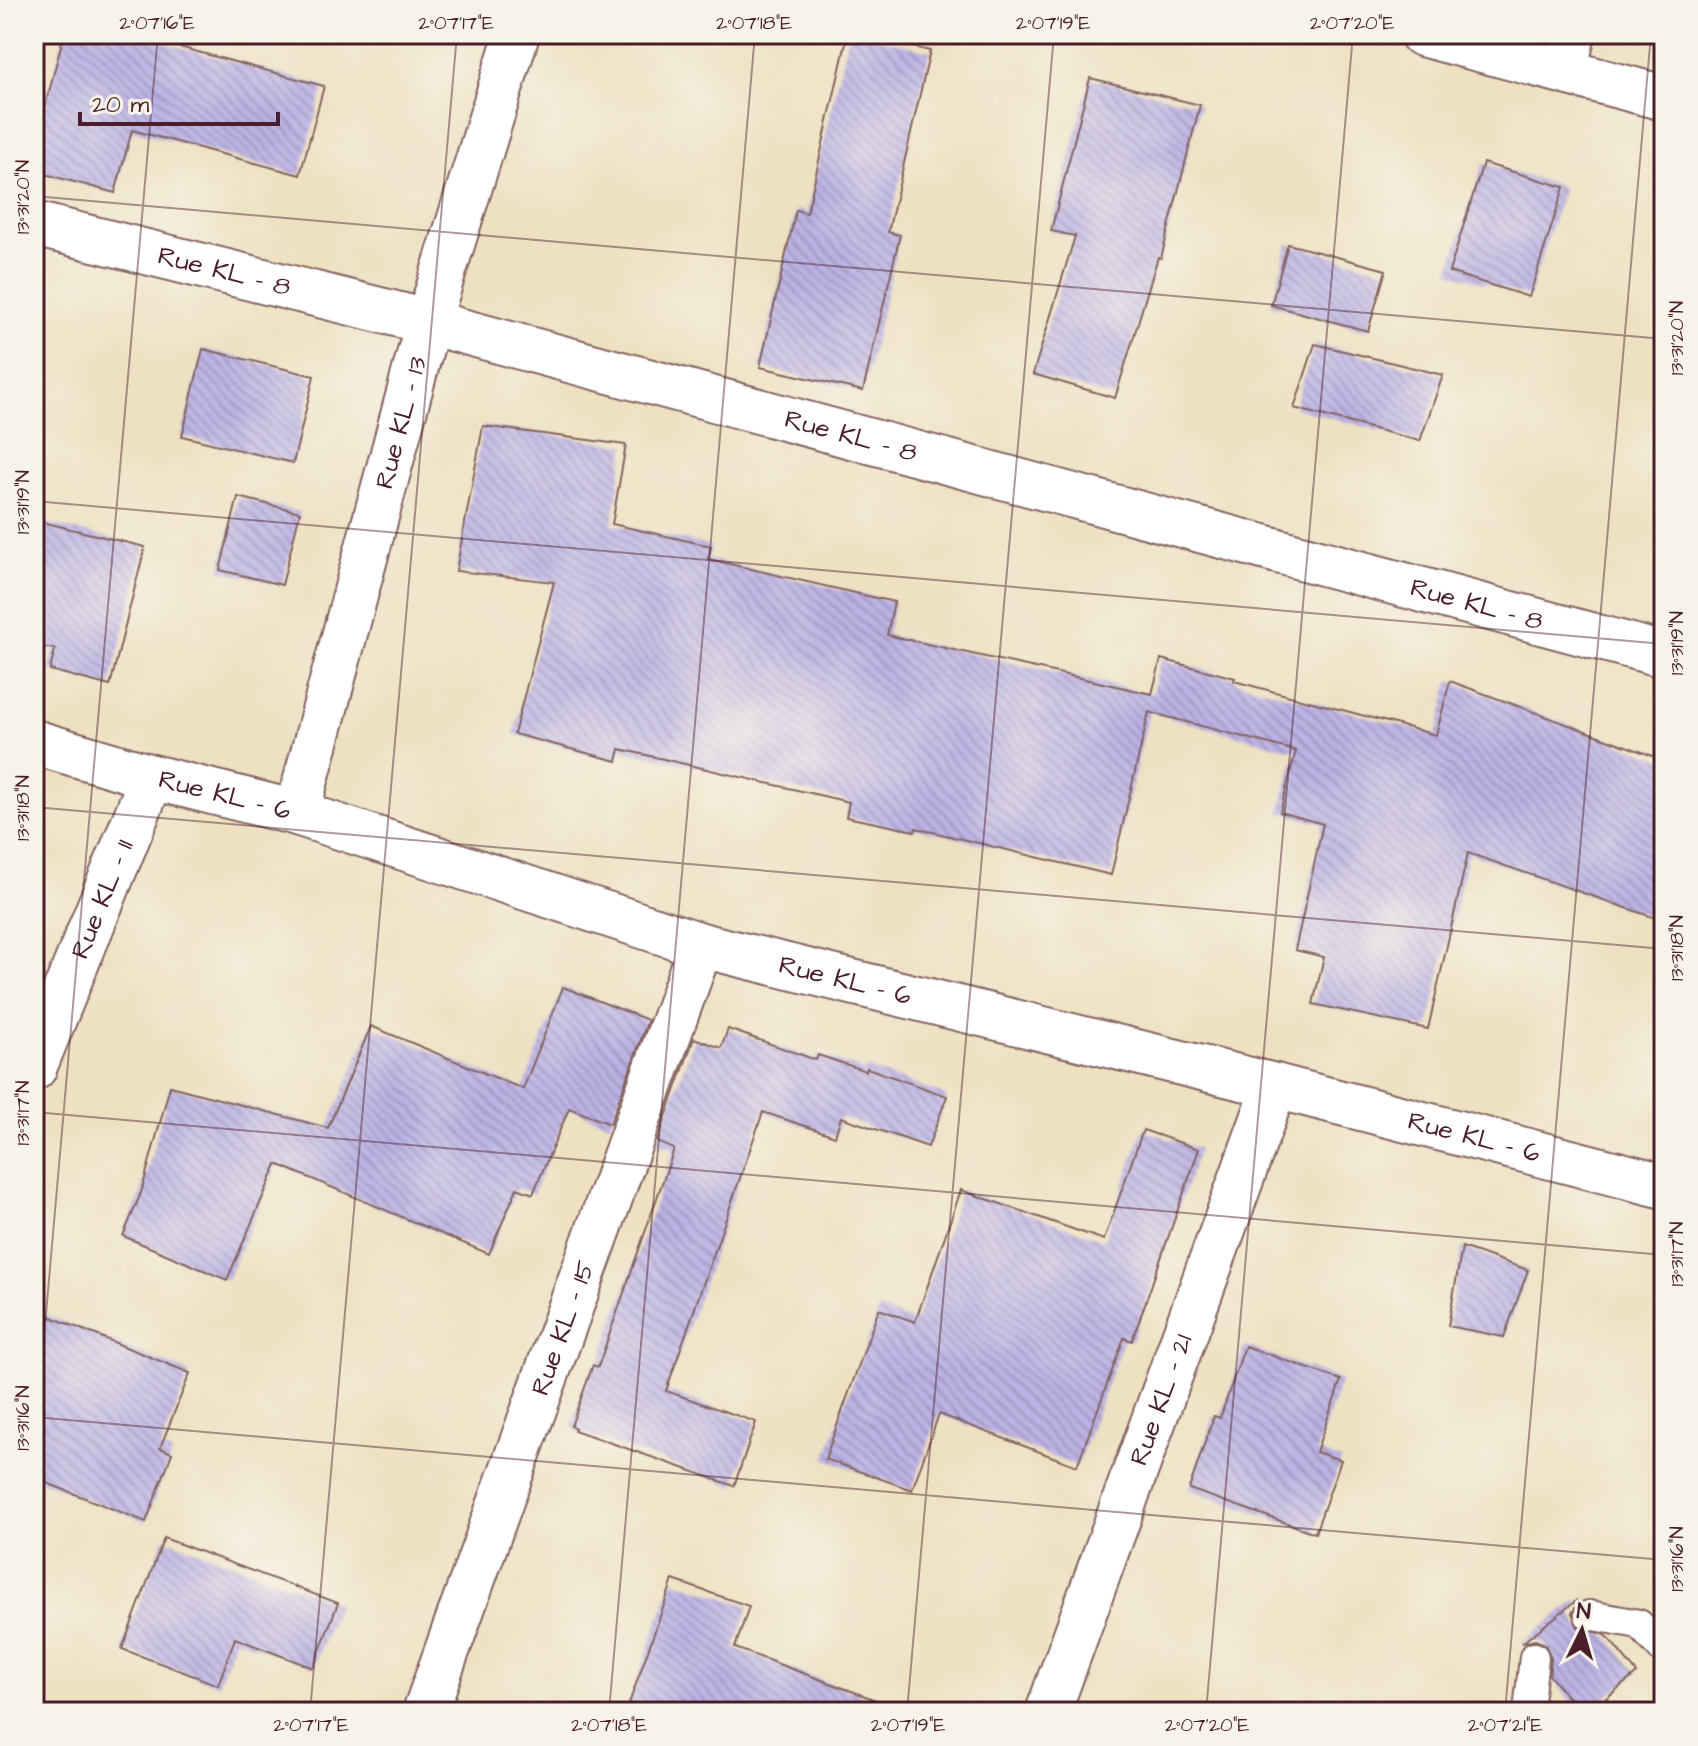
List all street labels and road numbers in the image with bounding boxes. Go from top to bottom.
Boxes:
street label: Rue KL - 8 [154,237,295,305]
street label: Rue KL - 13 [366,353,436,493]
street label: Rue KL - 8 [781,401,921,471]
street label: Rue KL - 8 [1406,569,1547,640]
street label: Rue KL - 6 [155,761,295,829]
street label: Rue KL - 11 [62,834,143,964]
street label: Rue KL - 6 [775,947,915,1014]
street label: Rue KL - 6 [1404,1103,1544,1171]
street label: Rue KL - 15 [522,1256,604,1400]
street label: Rue KL - 21 [1121,1329,1201,1470]

